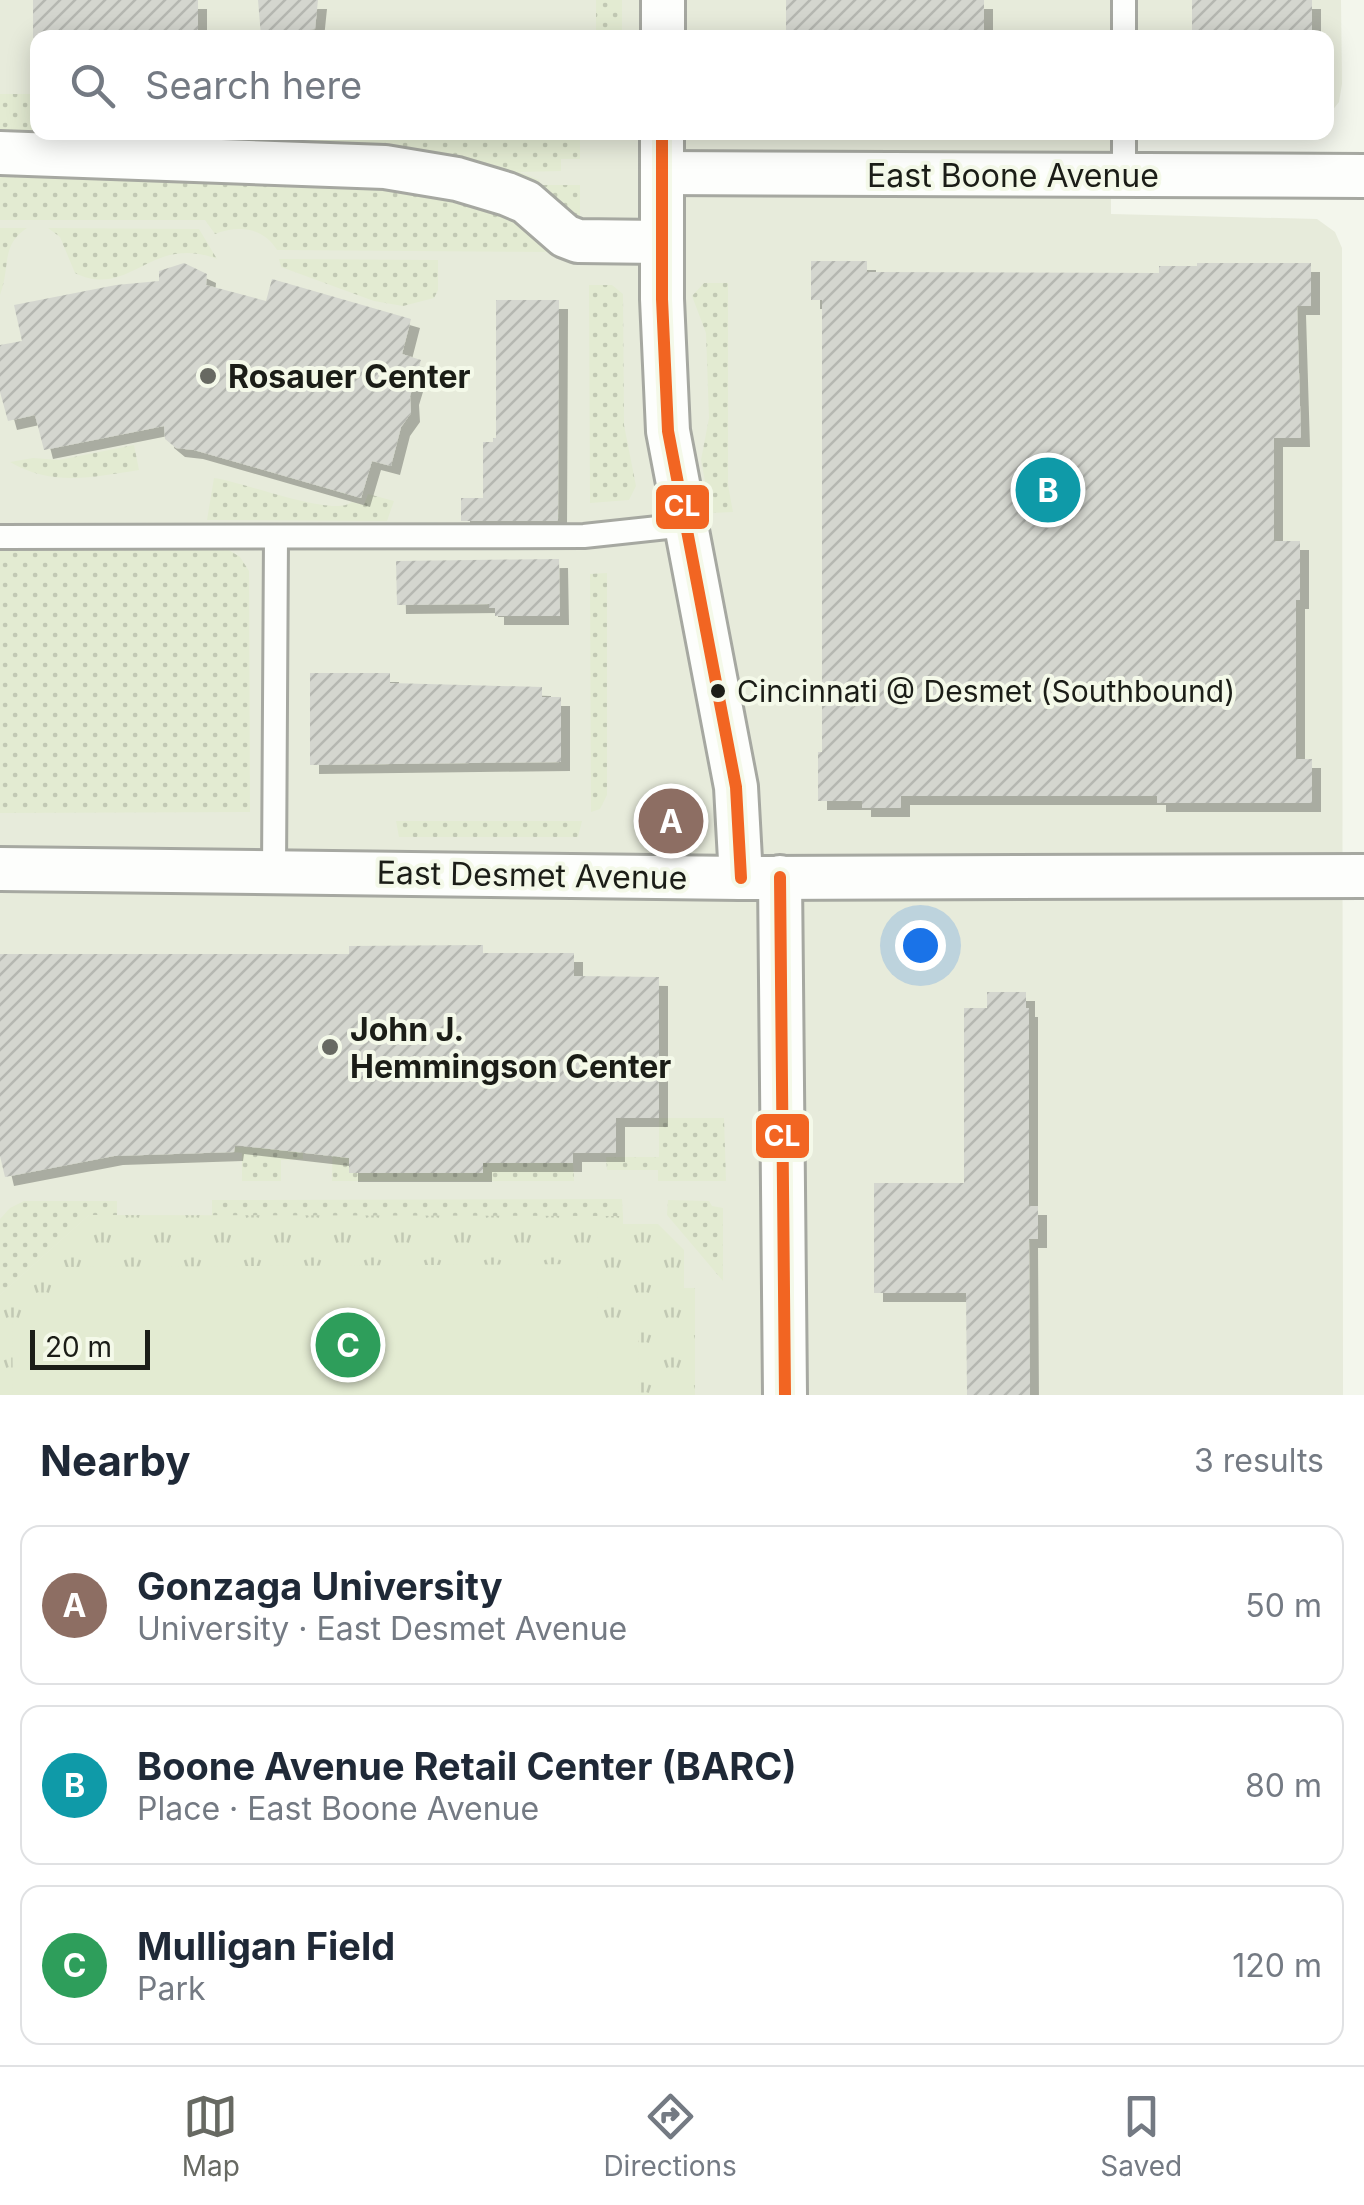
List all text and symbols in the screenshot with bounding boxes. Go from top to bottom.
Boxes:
search box [30,30,1334,140]
icon: search [65,58,120,113]
text: Search here [145,62,362,108]
street label: East Boone Avenue [867,156,1159,195]
place label: Rosauer Center [228,357,471,396]
marker: Rosauer Center [197,365,219,387]
pin: B [1016,452,1080,528]
line badge: CL [654,483,711,531]
text: CL [664,489,700,523]
place label: Cincinnati @ Desmet (Southbound) [737,673,1235,709]
marker: Cincinnati @ Desmet (Southbound) [708,681,728,701]
pin: A [638,784,704,858]
street label: East Desmet Avenue [376,853,688,897]
your location [895,920,946,971]
place label: John J. Hemmingson Center [350,1010,671,1086]
marker: John J. Hemmingson Center [319,1036,341,1058]
line badge: CL [754,1112,811,1160]
text: CL [764,1119,800,1153]
pin: C [316,1308,380,1382]
scale bar [30,1325,150,1370]
text: 20 m [45,1330,112,1364]
text: Nearby [40,1435,191,1486]
text: 3 results [1194,1441,1324,1480]
text: Gonzaga University [137,1563,503,1609]
text: A [63,1586,86,1625]
text: 50 m [1245,1586,1322,1625]
text: University · East Desmet Avenue [137,1609,627,1648]
text: Boone Avenue Retail Center (BARC) [137,1743,797,1789]
text: B [64,1766,85,1805]
text: 80 m [1245,1766,1322,1805]
text: Place · East Boone Avenue [137,1789,539,1828]
text: Mulligan Field [137,1923,395,1969]
text: C [63,1946,86,1985]
text: 120 m [1232,1946,1322,1985]
text: Park [137,1969,206,2008]
tab: Map [182,2089,240,2183]
tab: Directions [603,2089,737,2183]
tab: Saved [1100,2089,1182,2183]

